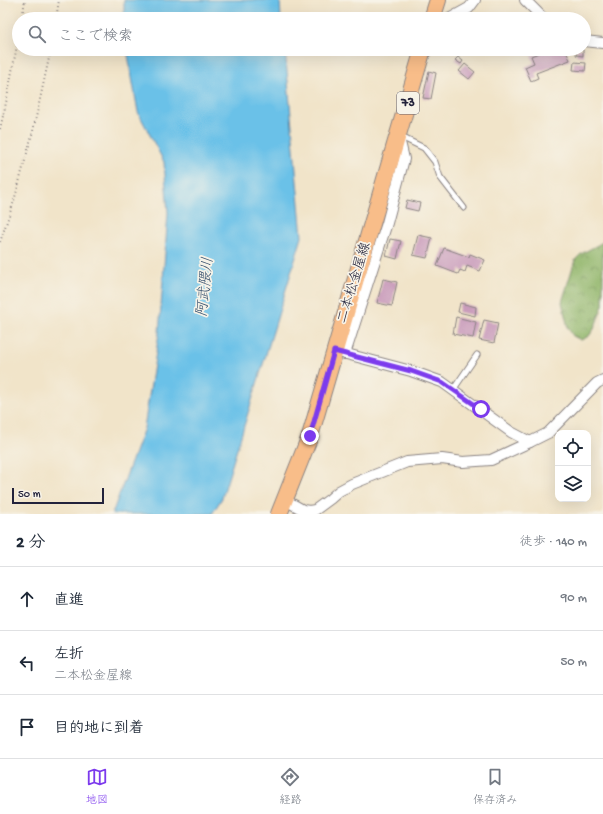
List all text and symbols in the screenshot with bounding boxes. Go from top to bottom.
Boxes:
search box [12,12,591,56]
icon: search [26,23,48,45]
text: ここで検索 [58,28,133,46]
road number: 73 [397,92,419,114]
street label: 二本松金屋線 [335,240,375,326]
water label: 阿武隈川 [193,256,218,318]
route start [472,400,490,418]
route end [301,427,319,445]
map controls [555,430,591,502]
button: locate [555,430,591,466]
button: layers [555,466,591,502]
scale bar [12,486,104,505]
text: 50 m [18,489,40,501]
text: 2 分 [16,534,45,554]
text: 徒歩 · 140 m [520,535,587,550]
icon: ahead [16,588,38,610]
text: 90 m [561,591,587,606]
text: 直進 [54,592,84,610]
text: 左折 [54,646,84,664]
icon: left [16,652,38,674]
text: 50 m [560,655,587,670]
text: 二本松金屋線 [54,669,132,684]
icon: arrive [16,716,38,738]
text: 目的地に到着 [54,720,144,738]
tab: 地図 [86,766,108,807]
tab: 経路 [279,766,301,807]
tab: 保存済み [473,766,517,807]

